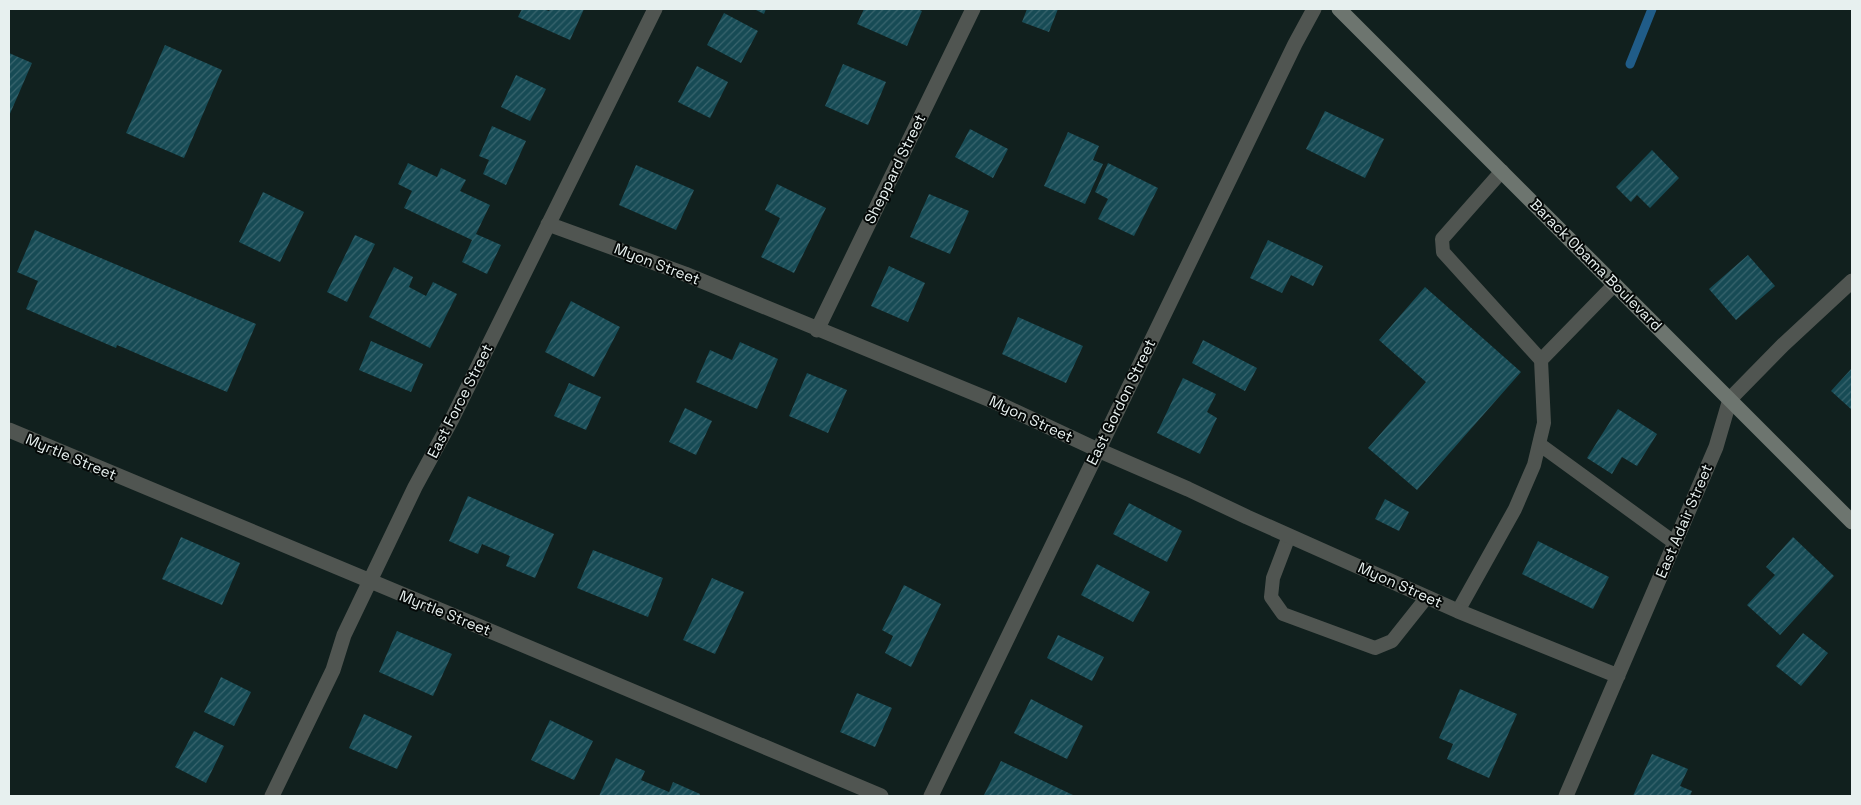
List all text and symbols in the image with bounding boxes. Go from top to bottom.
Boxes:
street label: Sheppard Street [860,111,929,227]
street label: Barack Obama Boulevard [1526,195,1666,335]
street label: Myon Street [612,238,703,289]
street label: East Gordon Street [1082,336,1159,468]
street label: East Force Street [423,340,497,461]
street label: Myon Street [986,391,1076,446]
street label: Myrtle Street [23,429,120,484]
street label: East Adair Street [1651,461,1716,581]
street label: Myon Street [1355,557,1445,612]
street label: Myrtle Street [397,586,494,640]

